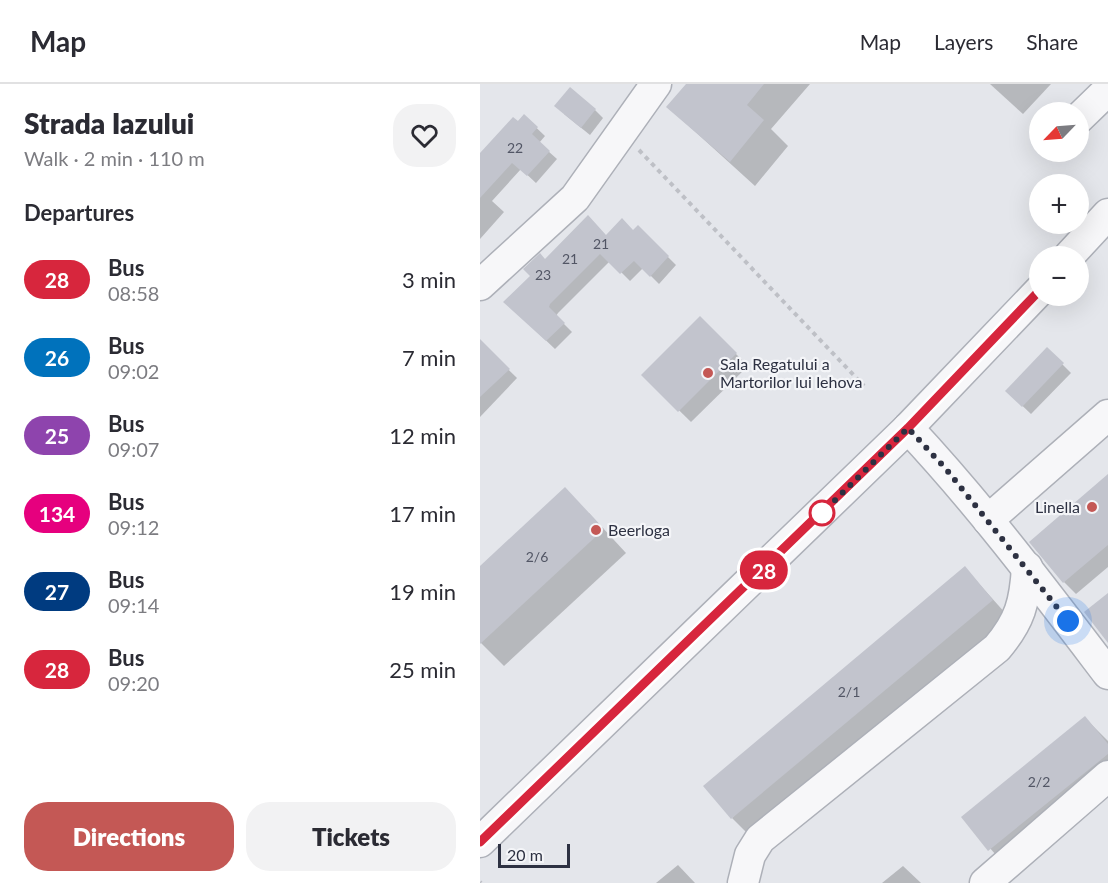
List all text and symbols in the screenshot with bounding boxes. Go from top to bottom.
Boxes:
text: Map [30,24,86,58]
text: Map [860,29,901,54]
text: Layers [934,29,993,54]
text: Share [1026,29,1078,54]
north arrow [1029,102,1089,162]
map controls [1029,102,1089,306]
button: heart [393,104,456,167]
text: Strada Iazului [24,106,194,140]
house number: 22 [507,139,523,156]
text: Walk · 2 min · 110 m [24,146,205,170]
button: + [1029,174,1089,234]
text: Departures [24,199,134,226]
house number: 21 [593,235,609,252]
button: − [1029,246,1089,306]
house number: 21 [562,250,578,267]
text: Bus [108,254,144,281]
text: 3 min [402,266,456,293]
house number: 23 [535,266,551,283]
text: 28 [45,267,69,292]
text: 08:58 [108,281,159,305]
text: Bus [108,332,144,359]
text: 7 min [402,344,456,371]
text: 26 [45,345,69,370]
place label: Sala Regatului a Martorilor lui Iehova [720,354,862,391]
text: 09:02 [108,359,159,383]
marker: Sala Regatului a Martorilor lui Iehova [701,366,715,380]
text: Bus [108,410,144,437]
text: 12 min [389,422,456,449]
text: 25 [45,423,69,448]
text: 09:07 [108,437,159,461]
text: Bus [108,488,144,515]
place label: Linella [1035,497,1080,516]
text: 17 min [389,500,456,527]
unlabelled marker [809,500,835,526]
marker: Linella [1085,500,1099,514]
text: 134 [39,501,75,526]
text: 09:12 [108,515,159,539]
place label: Beerloga [608,520,670,539]
marker: Beerloga [589,523,603,537]
house number: 2/6 [526,548,548,565]
line badge: 28 [737,550,791,590]
text: 28 [752,558,776,583]
text: Bus [108,566,144,593]
text: 19 min [389,578,456,605]
text: 27 [45,579,69,604]
text: 09:14 [108,593,159,617]
your location [1053,606,1083,636]
text: Bus [108,644,144,671]
text: 25 min [389,656,456,683]
text: 28 [45,657,69,682]
text: 09:20 [108,671,159,695]
house number: 2/1 [838,683,860,700]
house number: 2/2 [1028,773,1050,790]
button: Directions [24,802,234,871]
button: Tickets [246,802,456,871]
scale bar [498,841,570,868]
text: 20 m [507,845,543,864]

